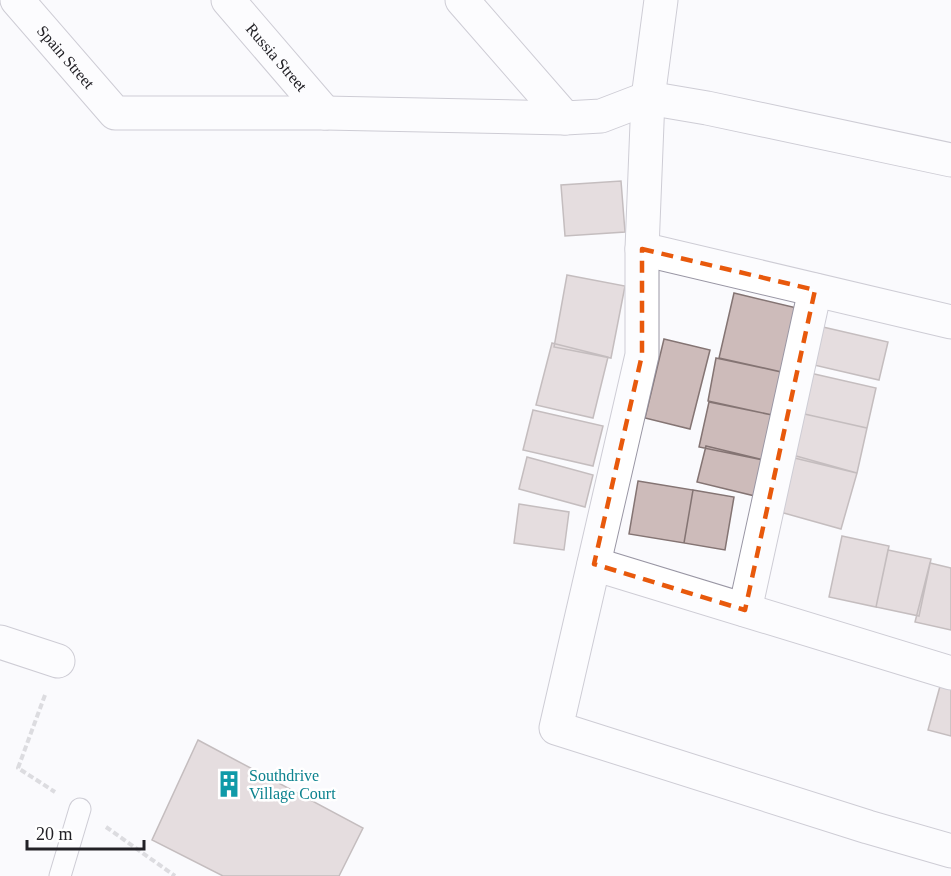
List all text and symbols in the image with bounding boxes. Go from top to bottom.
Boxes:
street label: Russia Street [243,19,311,95]
street label: Spain Street [34,22,98,92]
place label: Southdrive Village Court [249,767,336,803]
building icon: Southdrive Village Court [214,769,244,799]
scale bar [27,813,144,851]
text: 20 m [36,824,73,844]

